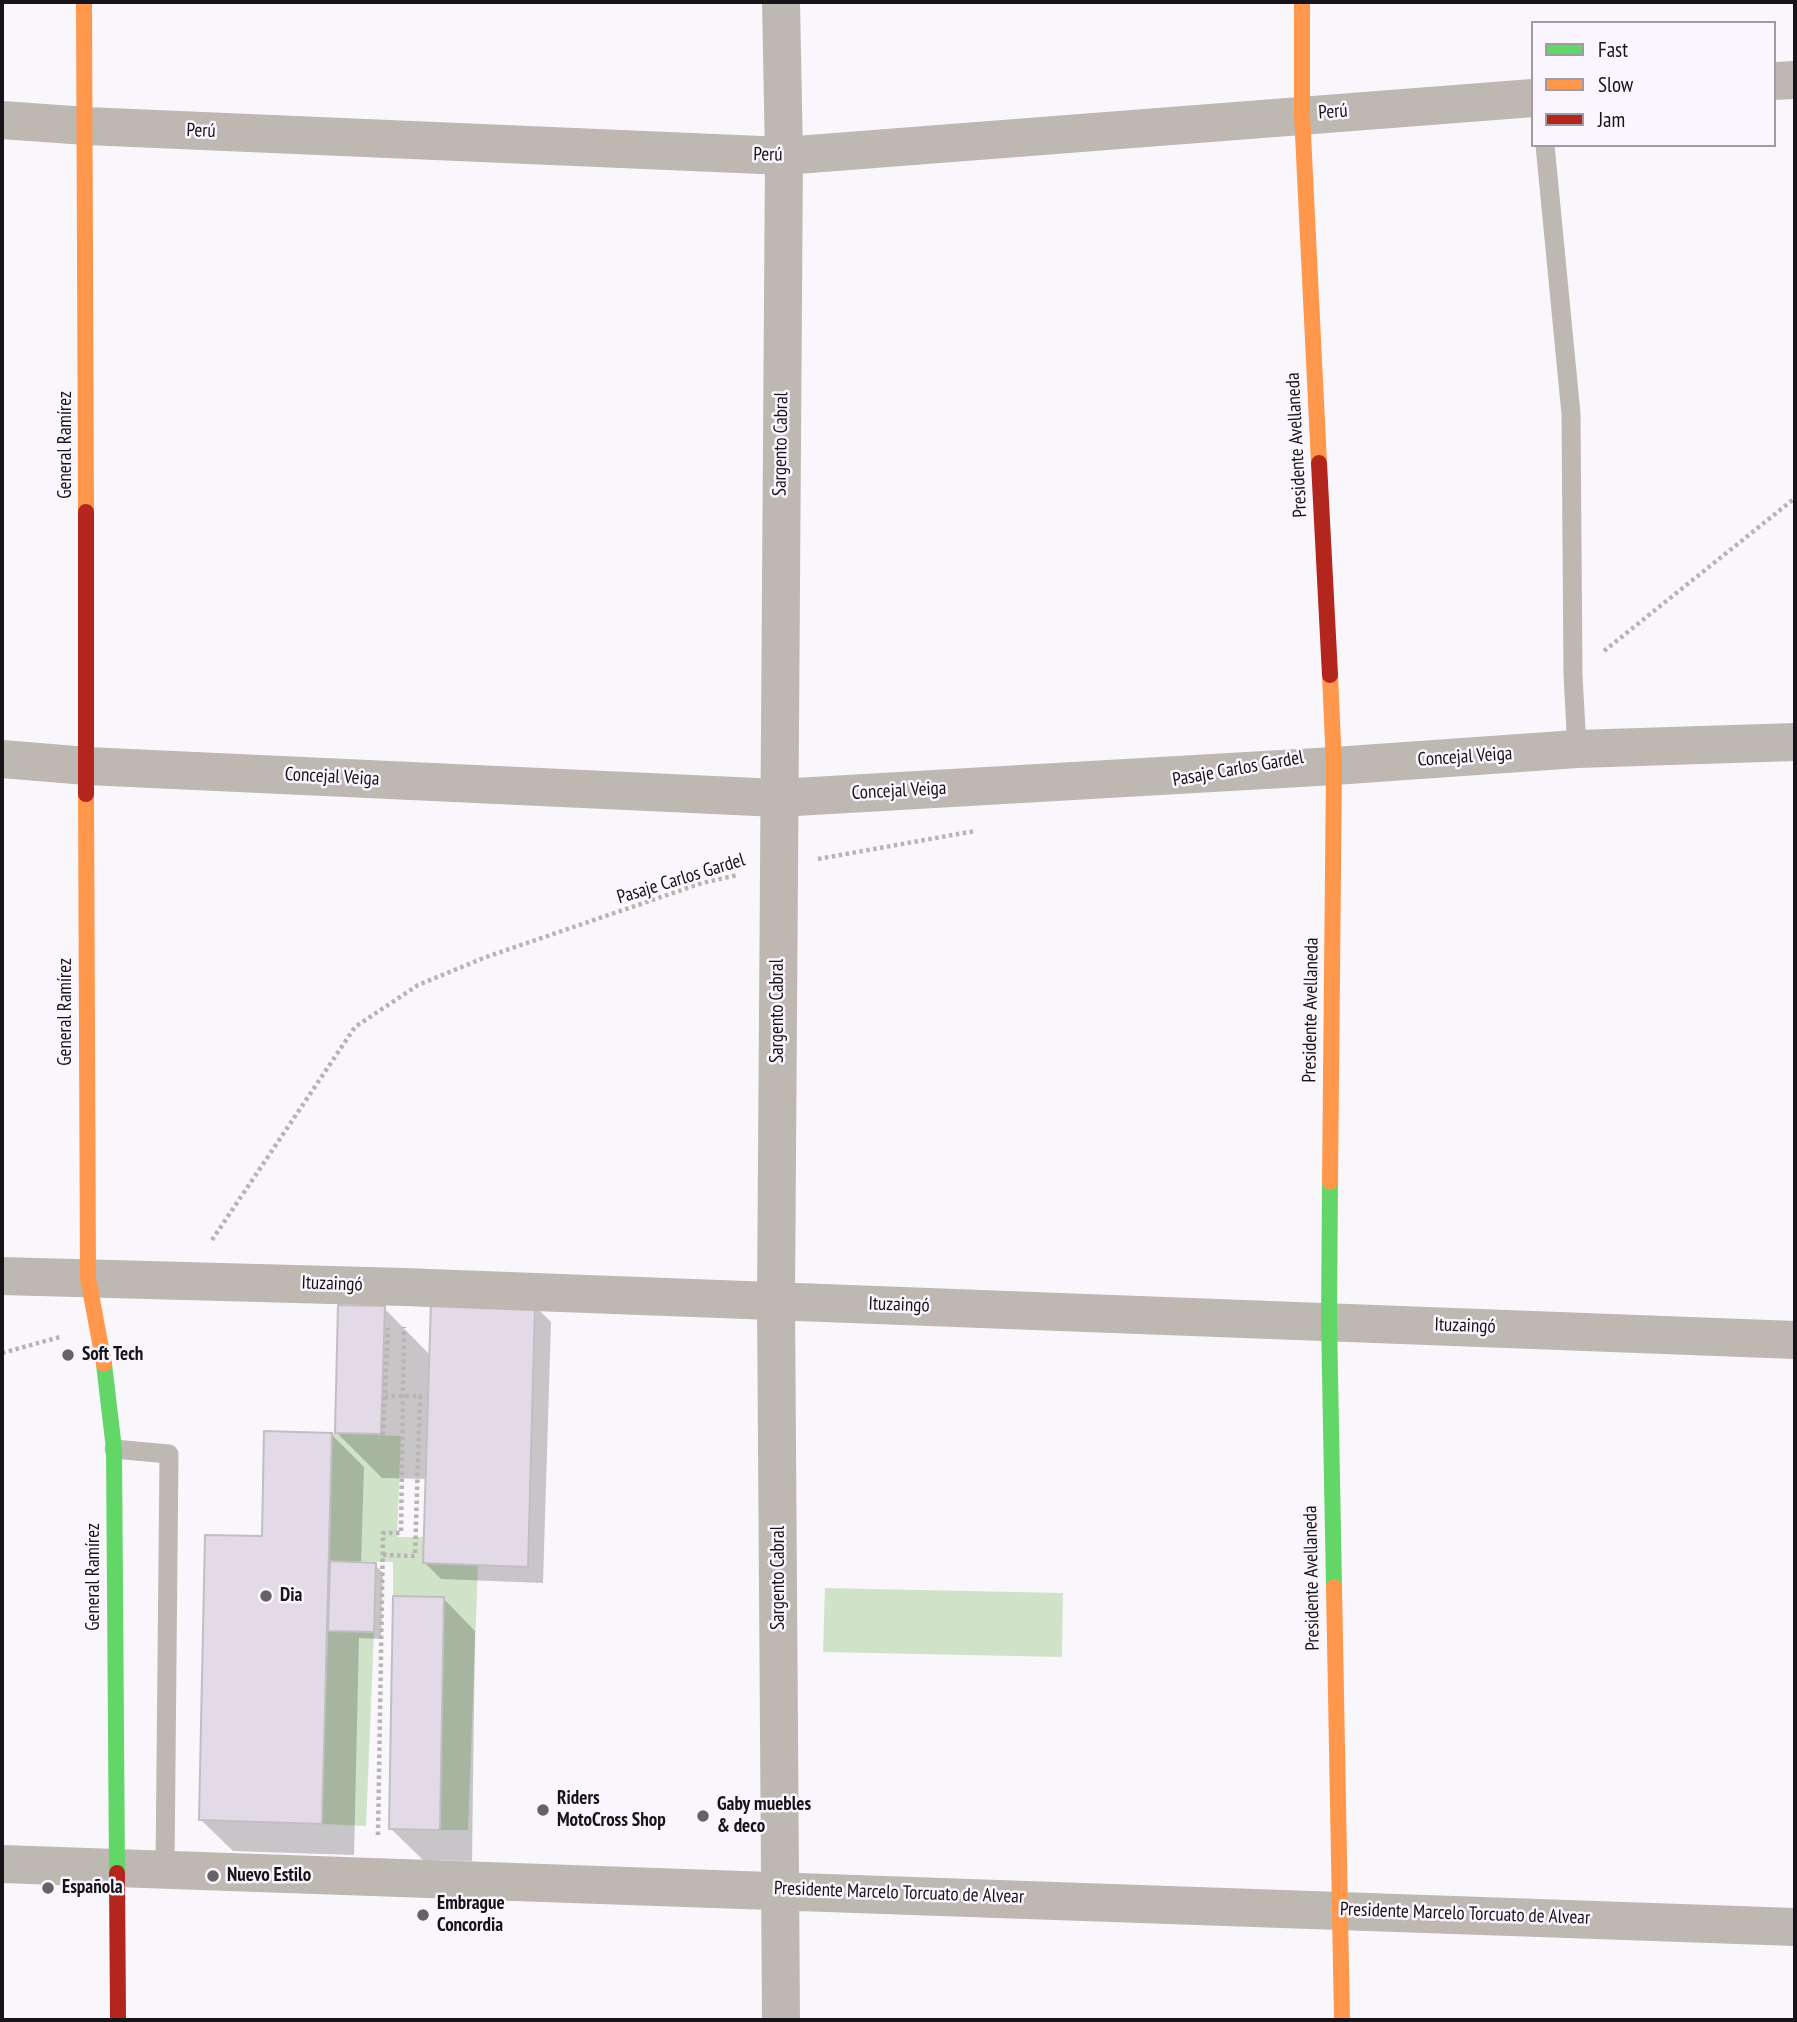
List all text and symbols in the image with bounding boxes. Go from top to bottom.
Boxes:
legend [1531,21,1776,147]
text: Fast [1598,36,1628,63]
text: Slow [1598,71,1633,98]
street label: Perú [1318,100,1348,124]
text: Jam [1598,106,1625,133]
street label: Perú [186,119,216,143]
street label: Perú [753,143,783,167]
street label: Presidente Avellaneda [1282,372,1312,518]
street label: General Ramírez [55,391,77,499]
street label: Sargento Cabral [769,392,793,496]
street label: Concejal Veiga [1417,742,1513,772]
street label: Pasaje Carlos Gardel [1171,746,1305,792]
street label: Concejal Veiga [284,763,380,791]
street label: Concejal Veiga [851,777,947,805]
street label: Pasaje Carlos Gardel [614,849,748,909]
street label: Presidente Avellaneda [1298,937,1324,1083]
street label: General Ramírez [55,958,77,1066]
street label: Sargento Cabral [767,959,789,1063]
street label: Ituzaingó [301,1272,363,1296]
street label: Ituzaingó [868,1293,930,1317]
street label: Ituzaingó [1434,1314,1496,1338]
place label: Soft Tech [82,1344,143,1366]
marker: Soft Tech [60,1347,76,1363]
street label: Presidente Avellaneda [1299,1505,1325,1651]
street label: General Ramírez [83,1523,105,1631]
street label: Sargento Cabral [768,1526,790,1630]
place label: Dia [280,1585,302,1607]
marker: Dia [258,1588,274,1604]
place label: Riders MotoCross Shop [557,1788,666,1832]
place label: Gaby muebles & deco [717,1794,811,1838]
marker: Riders MotoCross Shop [535,1802,551,1818]
marker: Gaby muebles & deco [695,1808,711,1824]
place label: Nuevo Estilo [227,1865,311,1887]
marker: Nuevo Estilo [205,1868,221,1884]
place label: Española [62,1877,123,1899]
street label: Presidente Marcelo Torcuato de Alvear [774,1877,1024,1909]
marker: Española [40,1880,56,1896]
place label: Embrague Concordia [437,1893,505,1937]
street label: Presidente Marcelo Torcuato de Alvear [1340,1898,1590,1930]
marker: Embrague Concordia [415,1907,431,1923]

